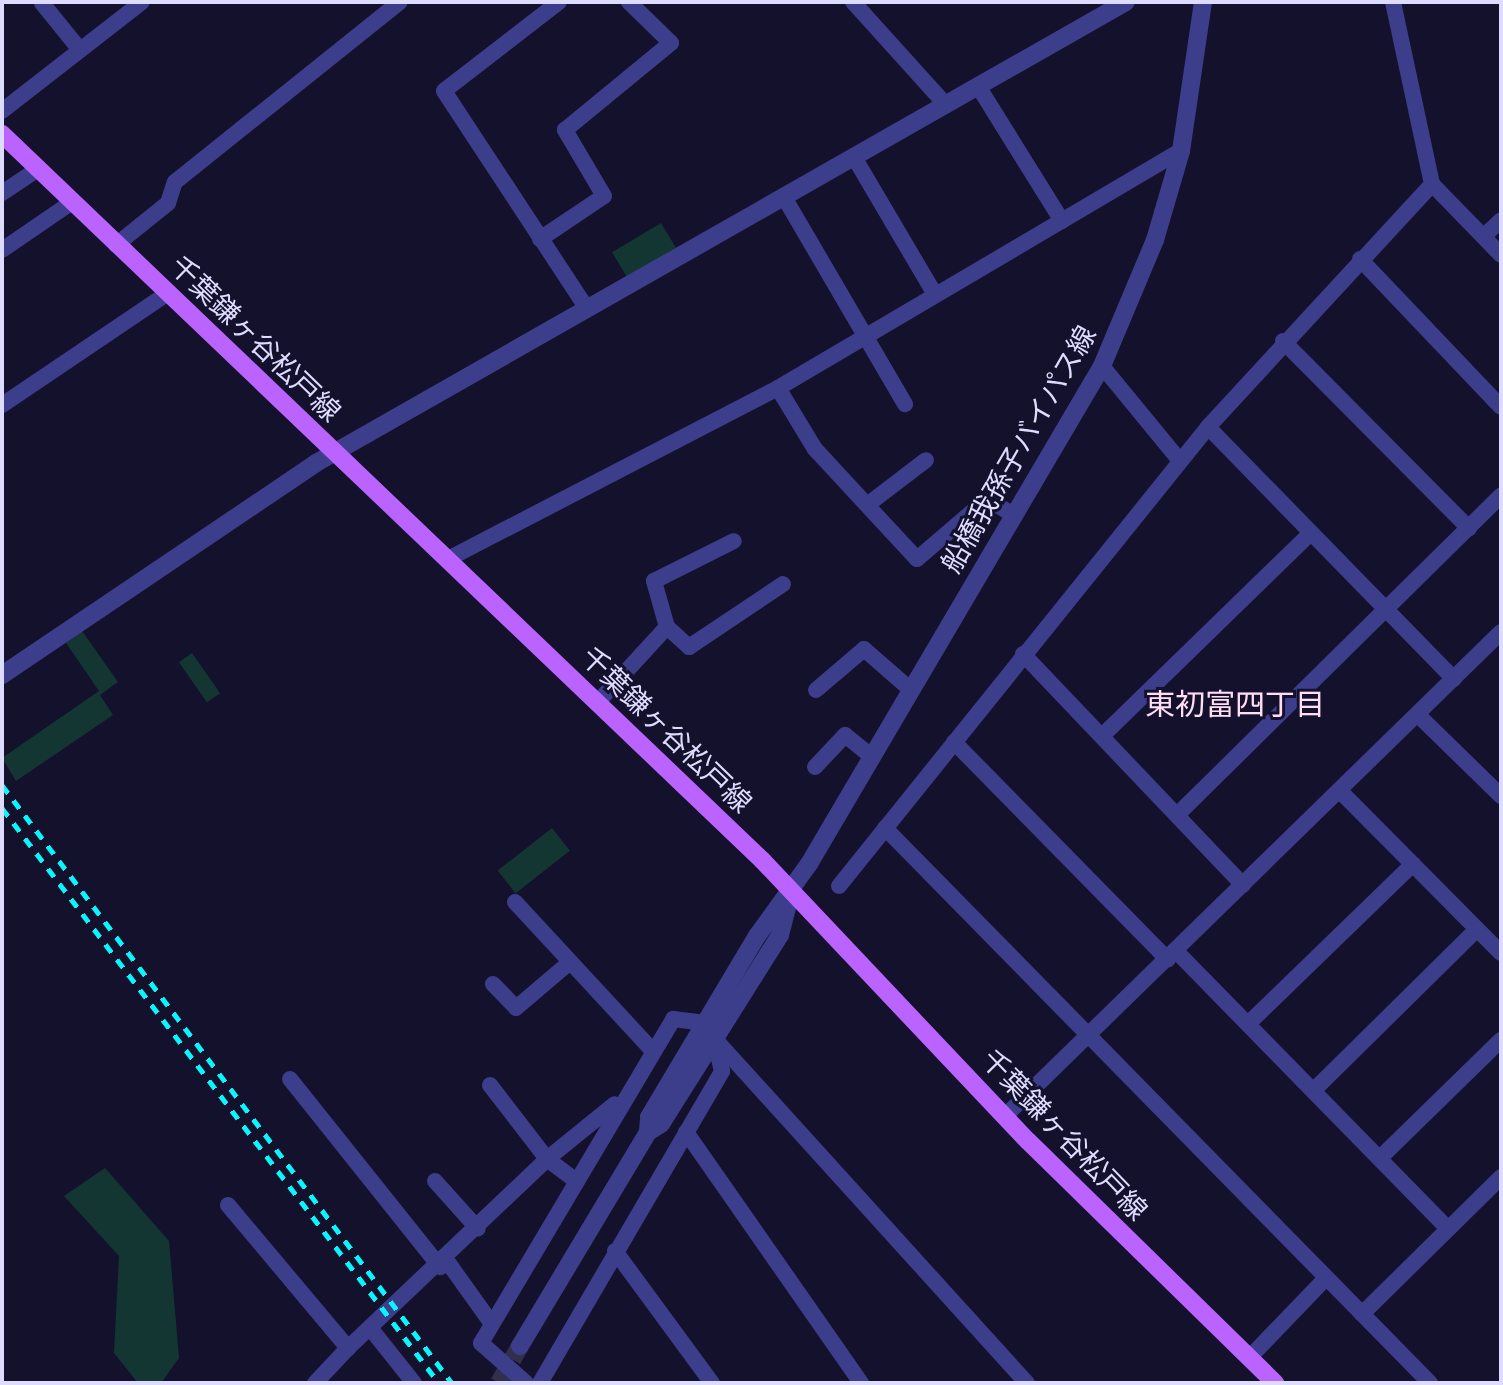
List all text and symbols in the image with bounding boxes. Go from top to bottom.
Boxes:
street label: 千葉鎌ヶ谷松戸線 [162,250,346,430]
street label: 船橋我孫子バイパス線 [935,320,1105,580]
street label: 千葉鎌ヶ谷松戸線 [573,641,757,821]
district label: 東初富四丁目 [1145,688,1325,724]
street label: 千葉鎌ヶ谷松戸線 [973,1044,1153,1228]

